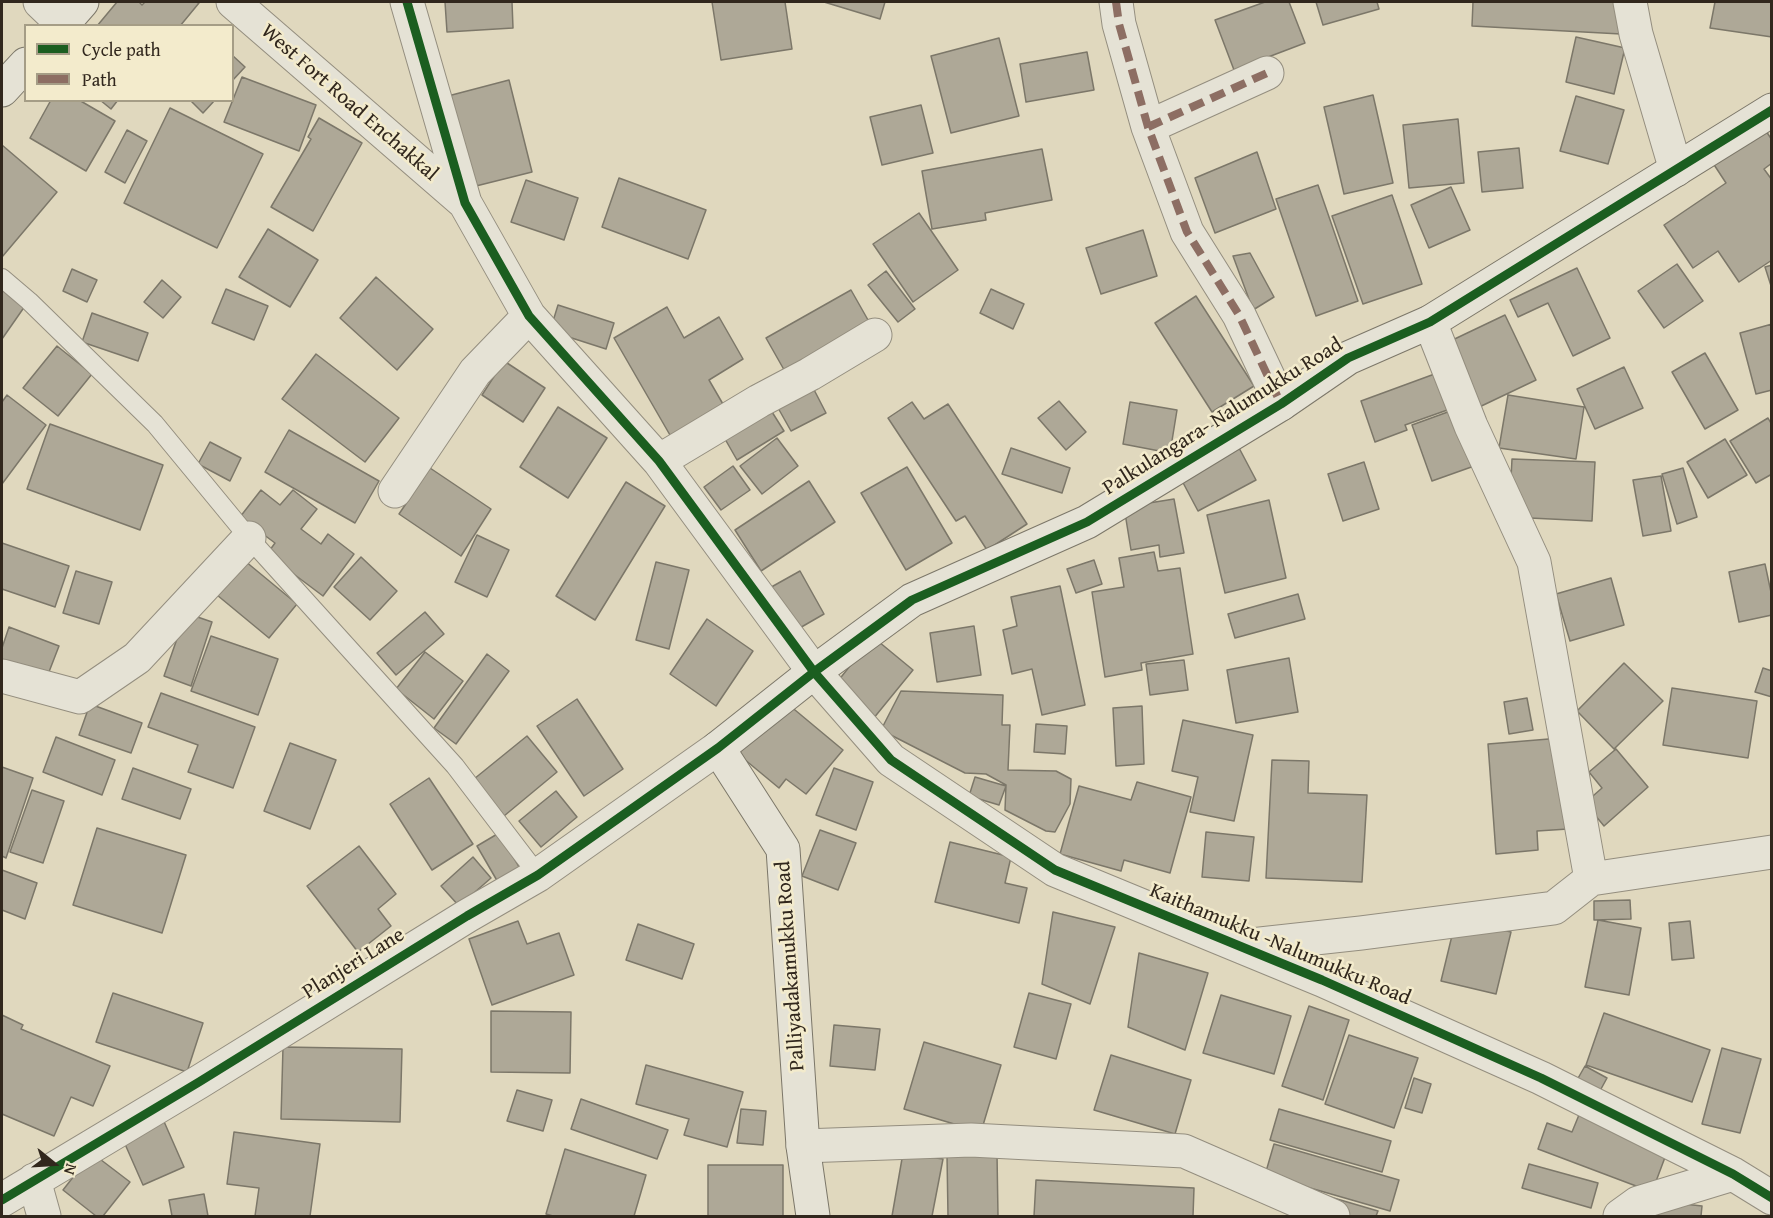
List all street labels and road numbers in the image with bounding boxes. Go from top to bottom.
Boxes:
street label: West Fort Road Enchakkal [255,19,443,187]
street label: Palkulangara- Nalumukku Road [1098,333,1348,501]
street label: Palliyadakamukku Road [771,860,811,1072]
street label: Kaithamukku -Nalumukku Road [1146,878,1414,1012]
street label: Planjeri Lane [298,923,410,1005]

